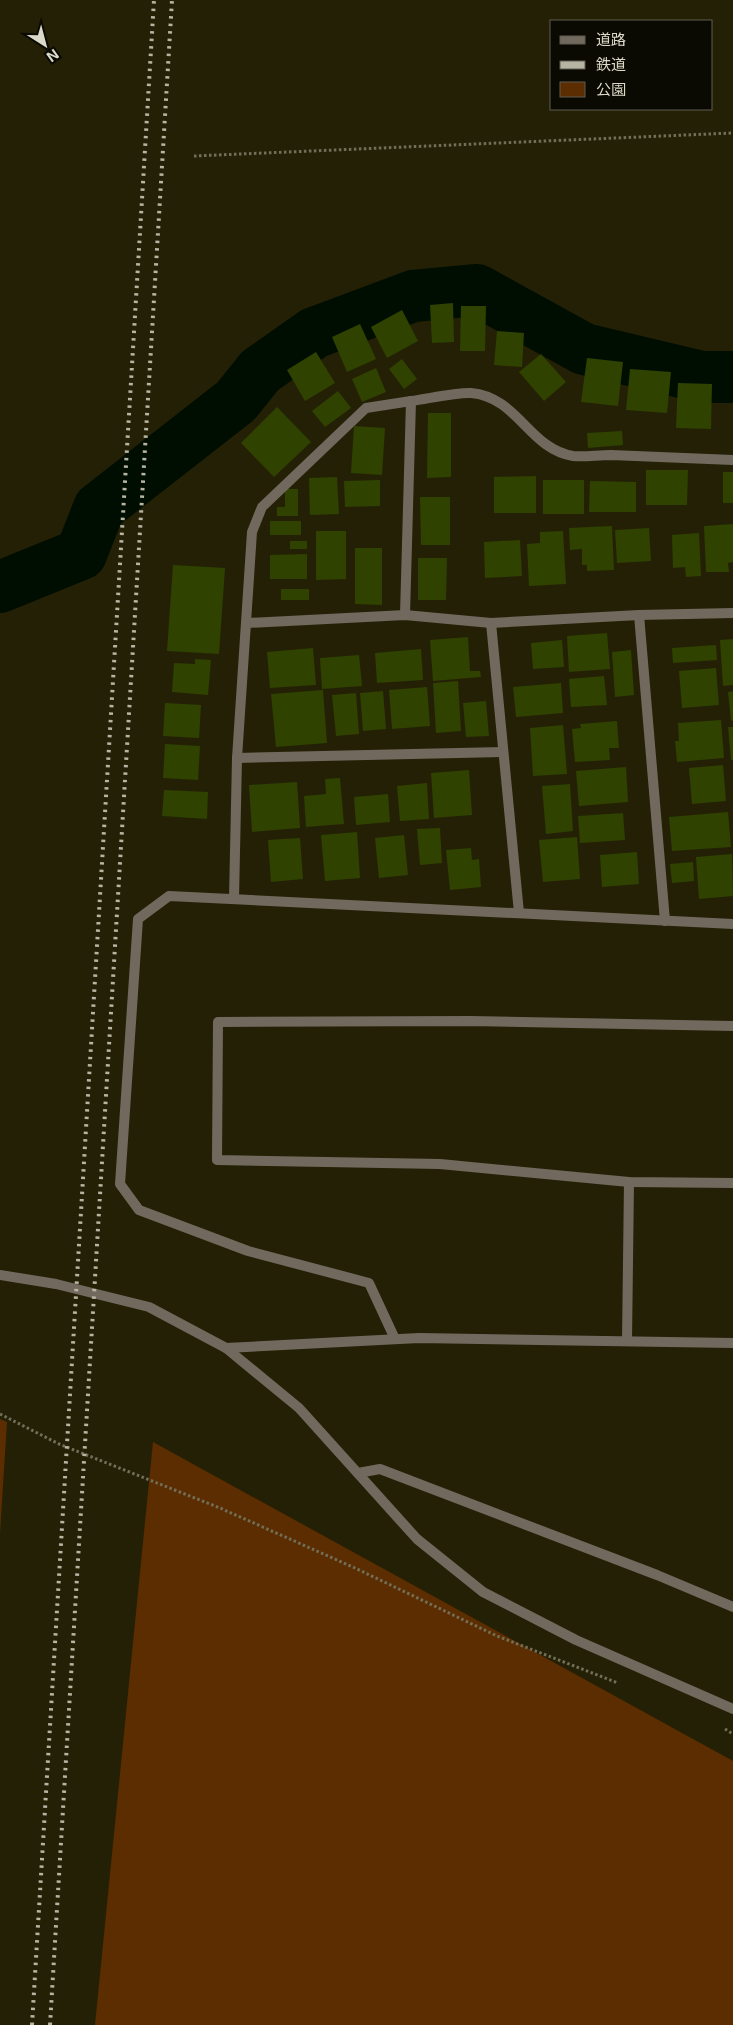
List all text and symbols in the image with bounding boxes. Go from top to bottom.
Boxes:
north arrow [20,20,70,70]
legend [550,20,713,110]
text: 道路 [596,30,626,49]
text: N [44,46,62,66]
text: 鉄道 [596,55,626,74]
text: 公園 [596,80,626,99]

